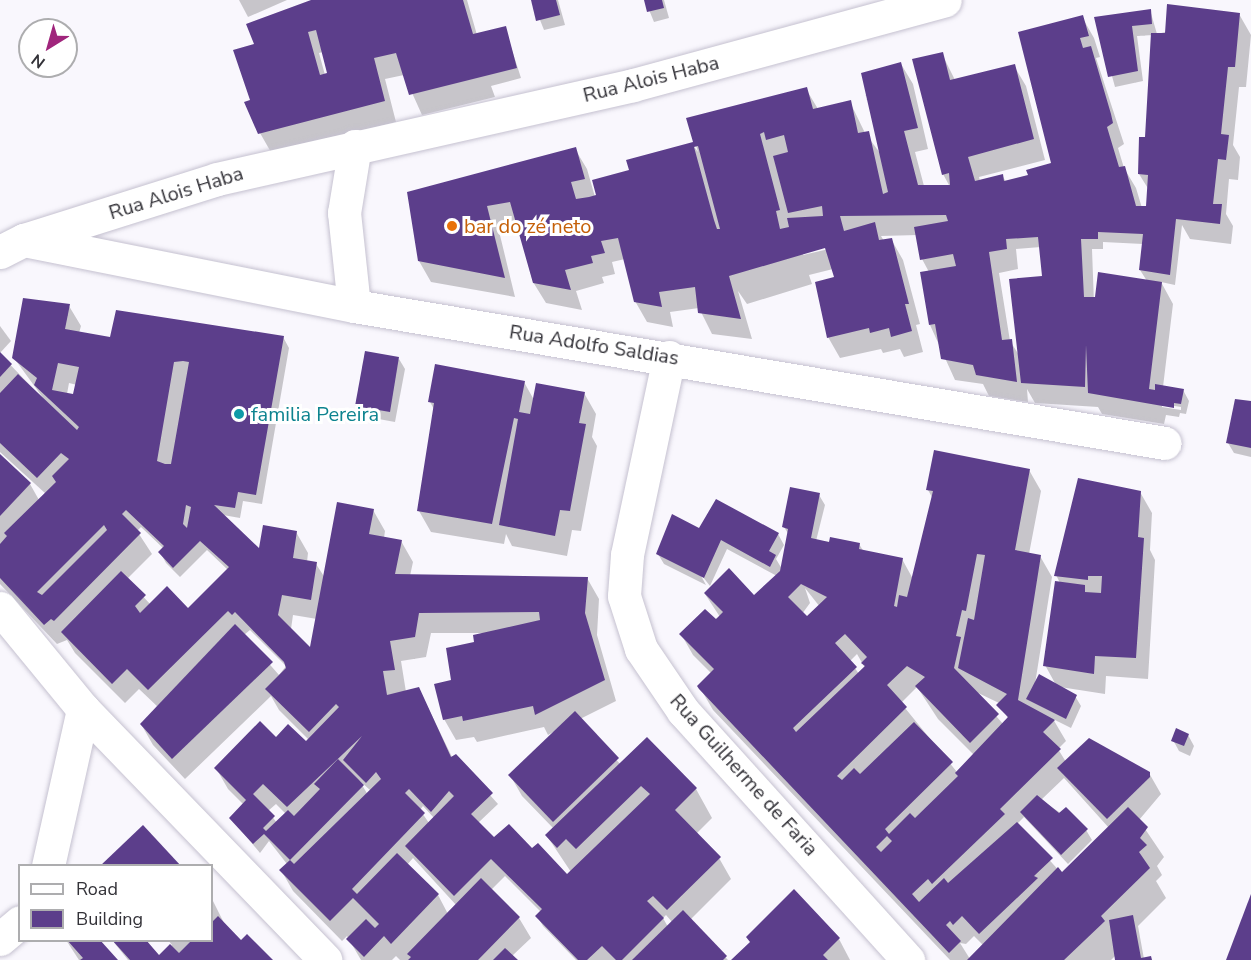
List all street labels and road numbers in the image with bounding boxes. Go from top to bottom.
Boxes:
street label: Rua Alois Haba [580,51,722,107]
street label: Rua Alois Haba [106,161,246,225]
street label: Rua Adolfo Saldias [508,320,680,370]
street label: Rua Guilherme de Faria [665,689,823,861]

